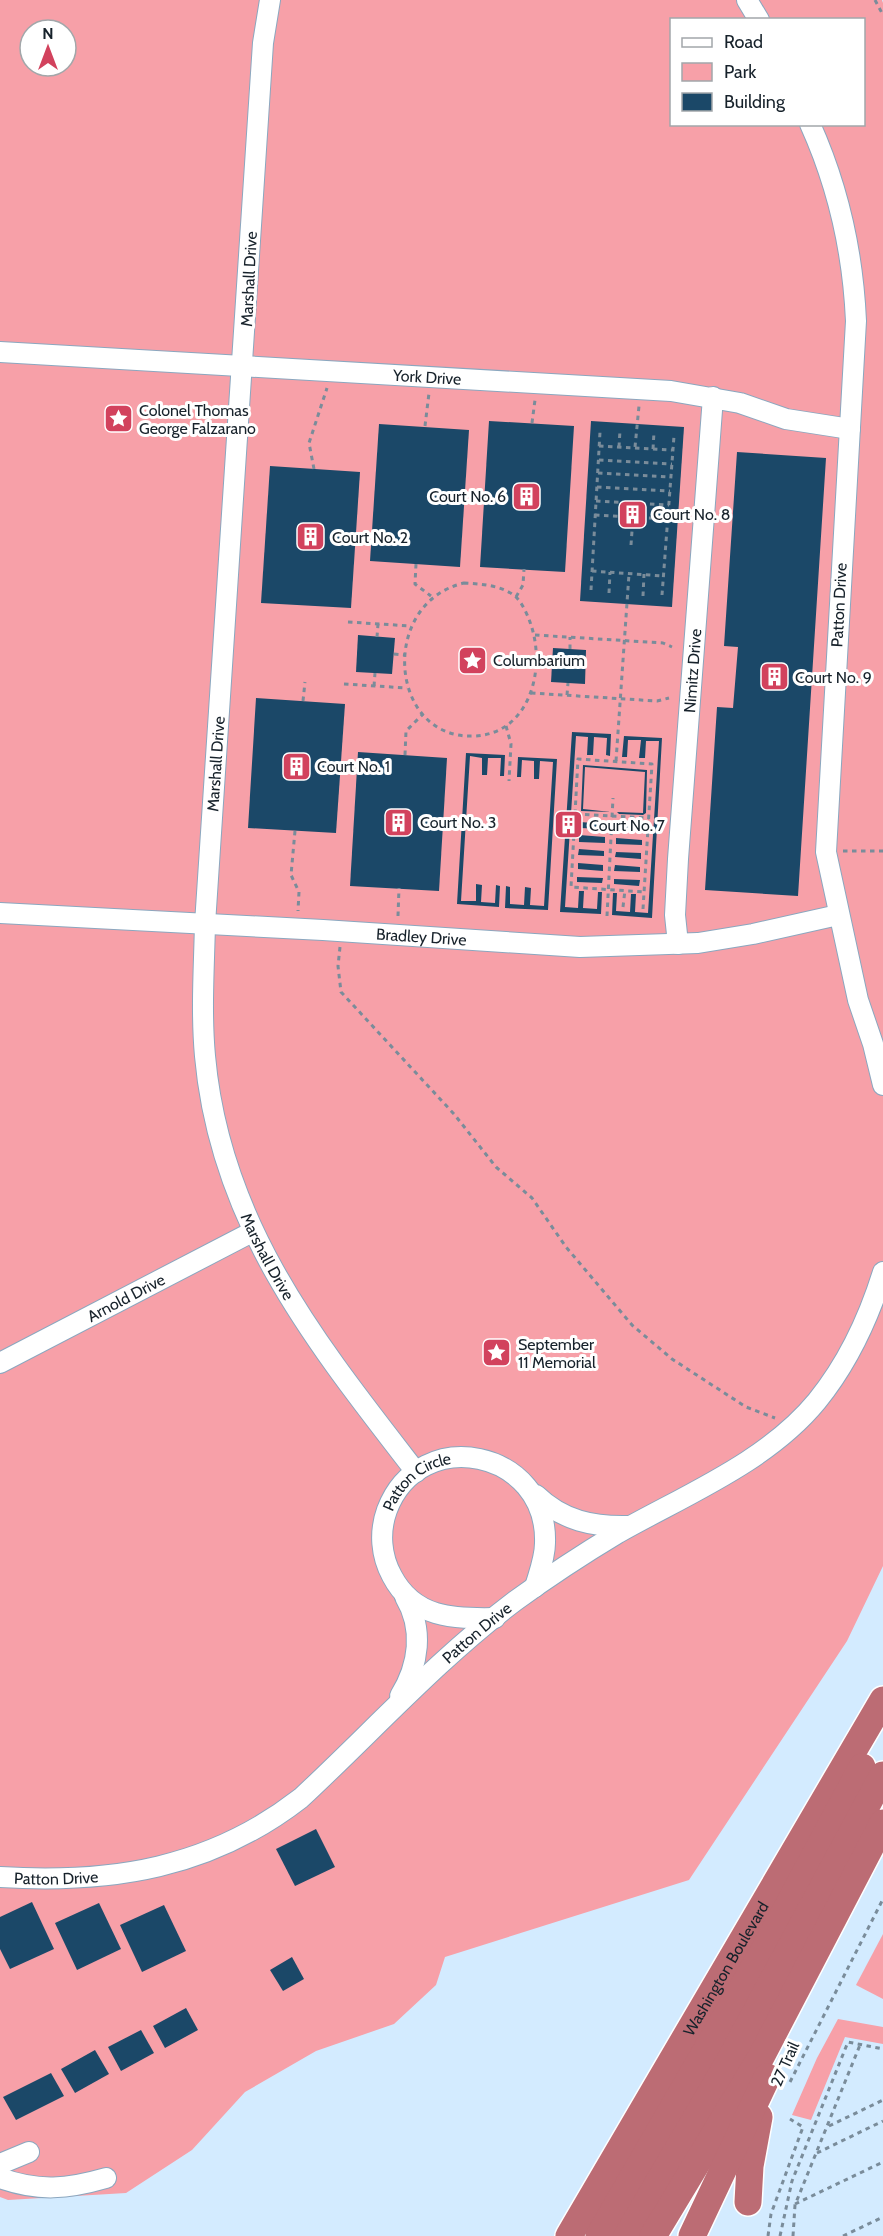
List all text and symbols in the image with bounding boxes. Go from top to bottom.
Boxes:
north arrow [18,18,78,78]
legend [670,18,865,126]
text: N [42,24,54,43]
text: Road [724,31,763,53]
text: Park [724,61,757,83]
text: Building [724,91,786,113]
street label: Marshall Drive [237,231,261,327]
street label: York Drive [392,365,462,388]
place label: Colonel Thomas George Falzarano [139,401,256,438]
place icon: Colonel Thomas George Falzarano [102,403,134,435]
building icon: Court No. 6 [511,480,543,512]
place label: Court No. 6 [429,487,506,506]
building icon: Court No. 8 [616,498,648,530]
place label: Court No. 8 [653,505,730,524]
building icon: Court No. 2 [295,521,327,553]
place label: Court No. 2 [332,528,408,547]
street label: Patton Drive [827,562,851,648]
street label: Nimitz Drive [680,628,705,714]
place icon: Columbarium [456,644,488,676]
place label: Columbarium [493,651,585,670]
building icon: Court No. 9 [758,661,790,693]
place label: Court No. 9 [795,668,872,687]
street label: Marshall Drive [203,716,229,812]
building icon: Court No. 1 [280,750,312,782]
place label: Court No. 1 [317,757,390,776]
building icon: Court No. 3 [383,806,415,838]
building icon: Court No. 7 [552,809,584,841]
place label: Court No. 3 [420,813,496,832]
place label: Court No. 7 [589,816,665,835]
street label: Bradley Drive [376,924,467,949]
street label: Marshall Drive [237,1210,298,1303]
street label: Arnold Drive [84,1270,168,1325]
place label: September 11 Memorial [518,1335,596,1372]
place icon: September 11 Memorial [481,1337,513,1369]
street label: Patton Circle [378,1448,452,1514]
street label: Patton Drive [438,1598,515,1667]
street label: Patton Drive [14,1867,99,1888]
street label: Washington Boulevard [679,1898,772,2039]
street label: 27 Trail [767,2038,803,2089]

